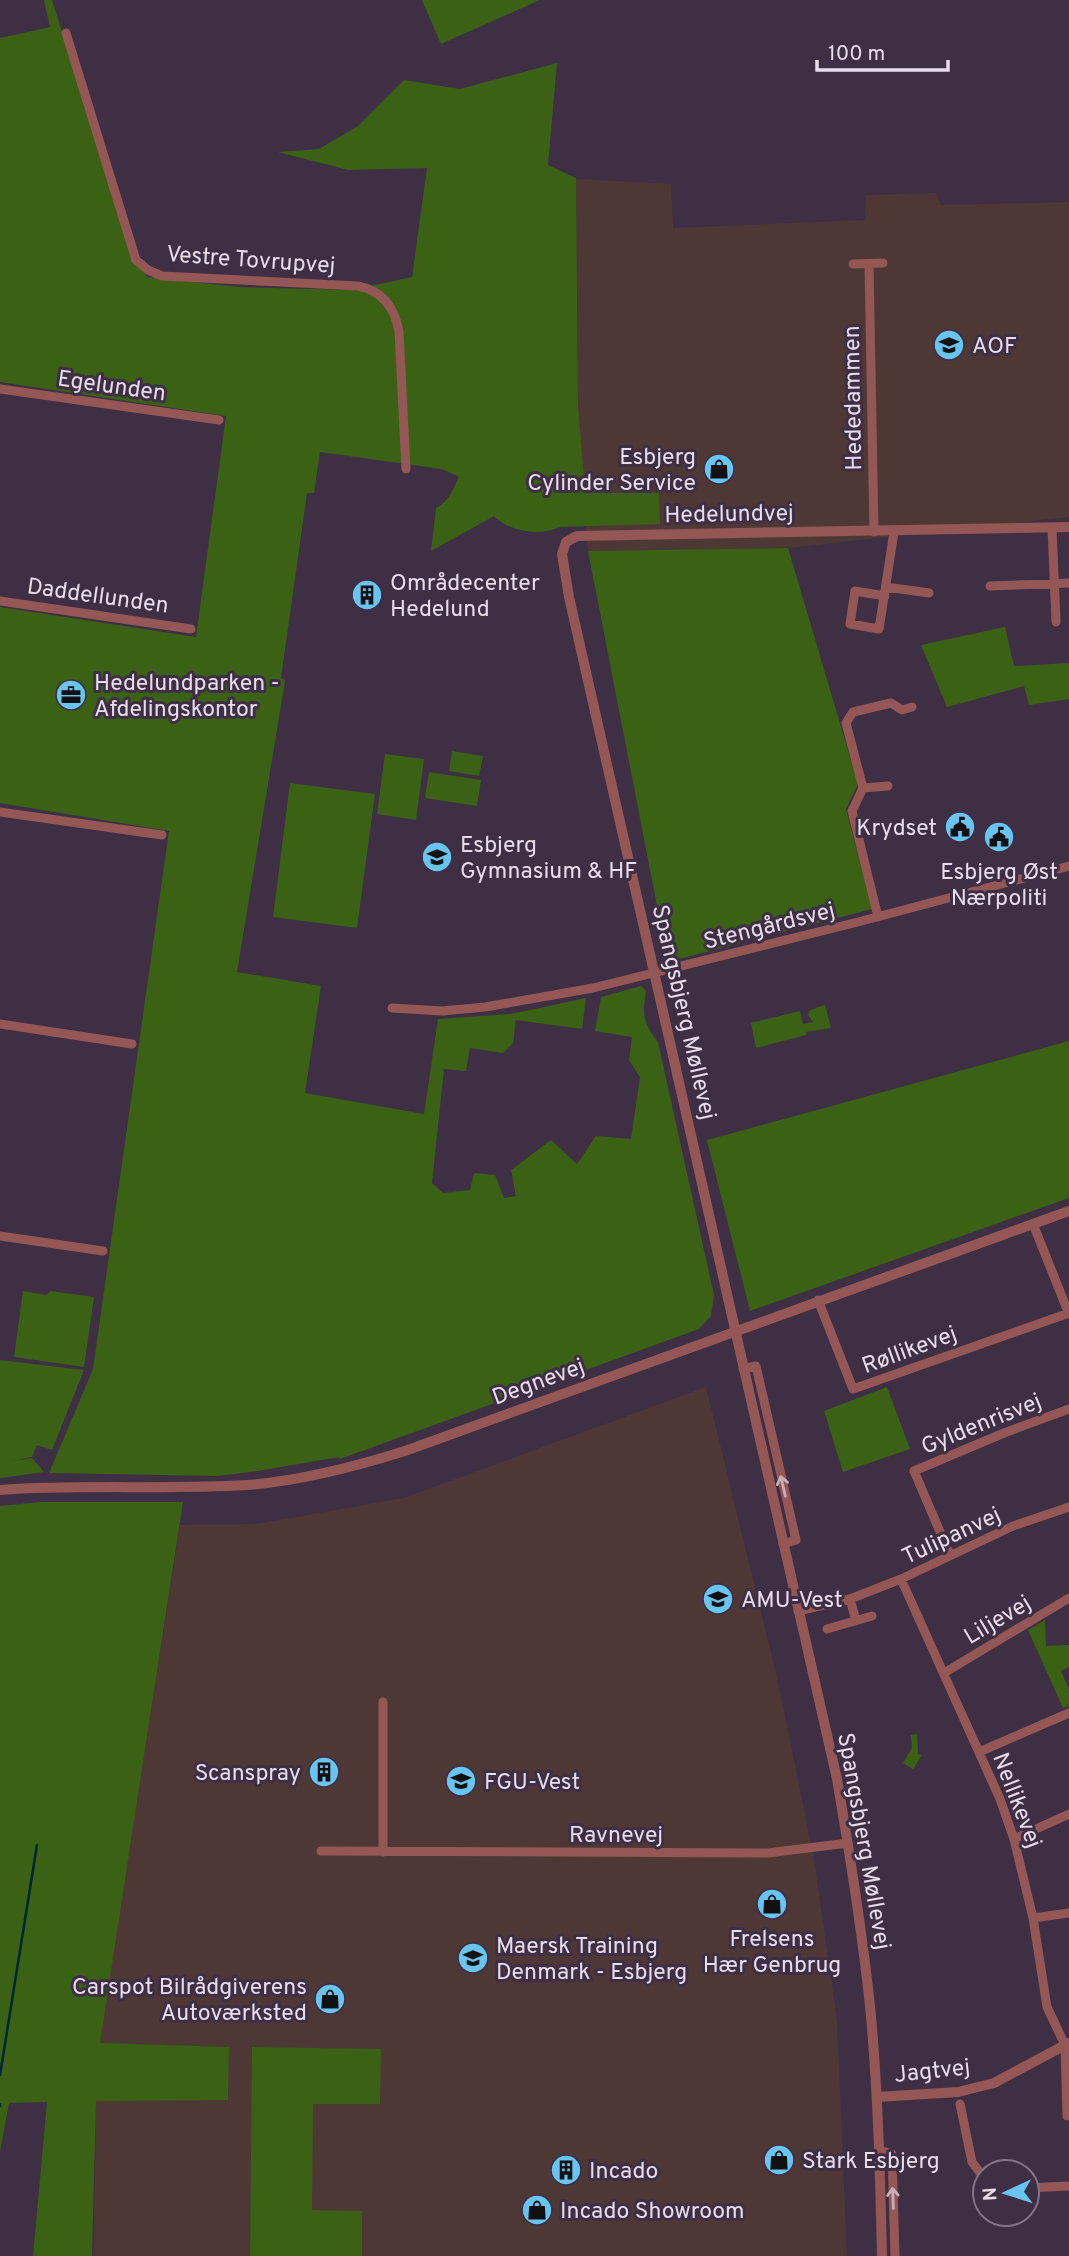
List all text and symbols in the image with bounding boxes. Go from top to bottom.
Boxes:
scale bar [817,28,948,72]
text: 100 m [828,41,885,68]
street label: Vestre Tovrupvej [165,241,336,282]
street label: Hededammen [839,325,870,471]
school or university icon: AOF [932,328,966,362]
place label: AOF [972,333,1017,362]
street label: Egelunden [56,366,168,409]
place label: Esbjerg Cylinder Service [527,444,696,499]
shop icon: Esbjerg Cylinder Service [702,452,736,486]
street label: Hedelundvej [664,500,794,531]
place label: Områdecenter Hedelund [390,570,540,625]
street label: Daddellunden [25,573,170,622]
building icon: Områdecenter Hedelund [350,578,384,612]
place label: Hedelundparken - Afdelingskontor [94,670,280,725]
office icon: Hedelundparken - Afdelingskontor [54,678,88,712]
public building icon: Krydset [943,810,977,844]
place label: Krydset [856,815,937,844]
public building icon: Esbjerg Øst Nærpoliti [982,820,1016,854]
place label: Esbjerg Gymnasium & HF [460,832,637,887]
school or university icon: Esbjerg Gymnasium & HF [420,840,454,874]
place label: Esbjerg Øst Nærpoliti [940,859,1058,914]
street label: Stengårdsvej [701,897,838,958]
street label: Spangsbjerg Møllevej [644,902,721,1123]
street label: Røllikevej [858,1321,961,1382]
street label: Degnevej [489,1353,589,1413]
street label: Gyldenrisvej [917,1388,1046,1463]
one-way arrow [776,1475,790,1498]
street label: Tulipanvej [898,1502,1006,1573]
school or university icon: AMU-Vest [701,1582,735,1616]
place label: AMU-Vest [741,1587,843,1616]
street label: Liljevej [960,1590,1037,1652]
street label: Spangsbjerg Møllevej [829,1731,896,1952]
street label: Nellikevej [984,1749,1047,1853]
building icon: Scanspray [307,1755,341,1789]
place label: Scanspray [195,1760,301,1789]
school or university icon: FGU-Vest [444,1764,478,1798]
place label: FGU-Vest [484,1769,580,1798]
street label: Ravnevej [569,1822,663,1851]
shop icon: Frelsens Hær Genbrug [755,1887,789,1921]
place label: Frelsens Hær Genbrug [703,1926,841,1981]
place label: Maersk Training Denmark - Esbjerg [496,1933,687,1988]
school or university icon: Maersk Training Denmark - Esbjerg [456,1941,490,1975]
place label: Carspot Bilrådgiverens Autoværksted [72,1974,307,2029]
shop icon: Carspot Bilrådgiverens Autoværksted [313,1982,347,2016]
street label: Jagtvej [893,2054,972,2091]
shop icon: Stark Esbjerg [762,2143,796,2177]
place label: Stark Esbjerg [802,2148,940,2177]
building icon: Incado [549,2153,583,2187]
place label: Incado [589,2158,658,2187]
north arrow [971,2158,1041,2228]
text: N [979,2186,1003,2202]
one-way arrow [887,2187,900,2210]
shop icon: Incado Showroom [520,2193,554,2227]
place label: Incado Showroom [560,2198,745,2227]

